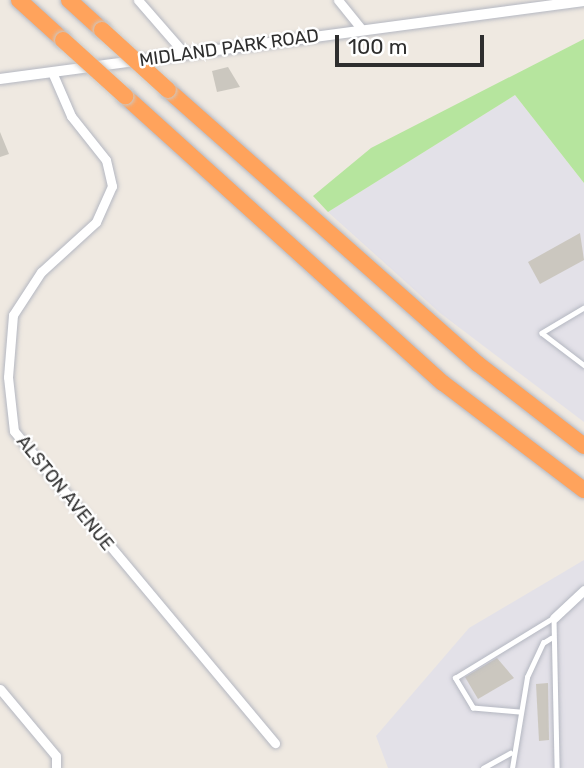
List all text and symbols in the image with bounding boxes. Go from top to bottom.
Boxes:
scale bar [339,21,488,65]
street label: MIDLAND PARK ROAD [138,25,320,71]
text: 100 m [348,34,407,59]
street label: ALSTON AVENUE [12,431,118,555]

